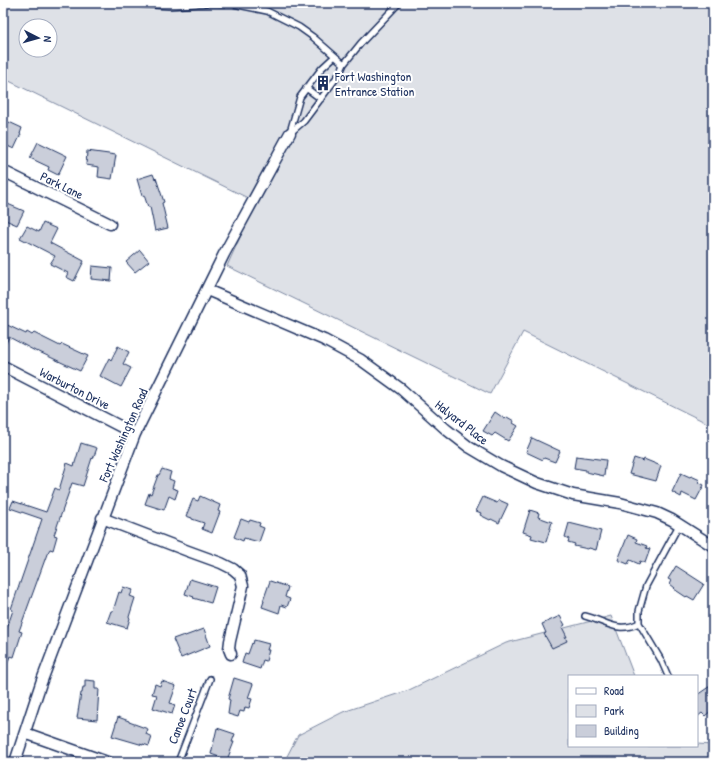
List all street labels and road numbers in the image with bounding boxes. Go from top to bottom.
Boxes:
street label: Park Lane [38,167,86,203]
street label: Warburton Drive [37,363,113,413]
street label: Fort Washington Road [94,385,152,486]
street label: Halyard Place [432,395,492,449]
street label: Canoe Court [163,685,201,747]

